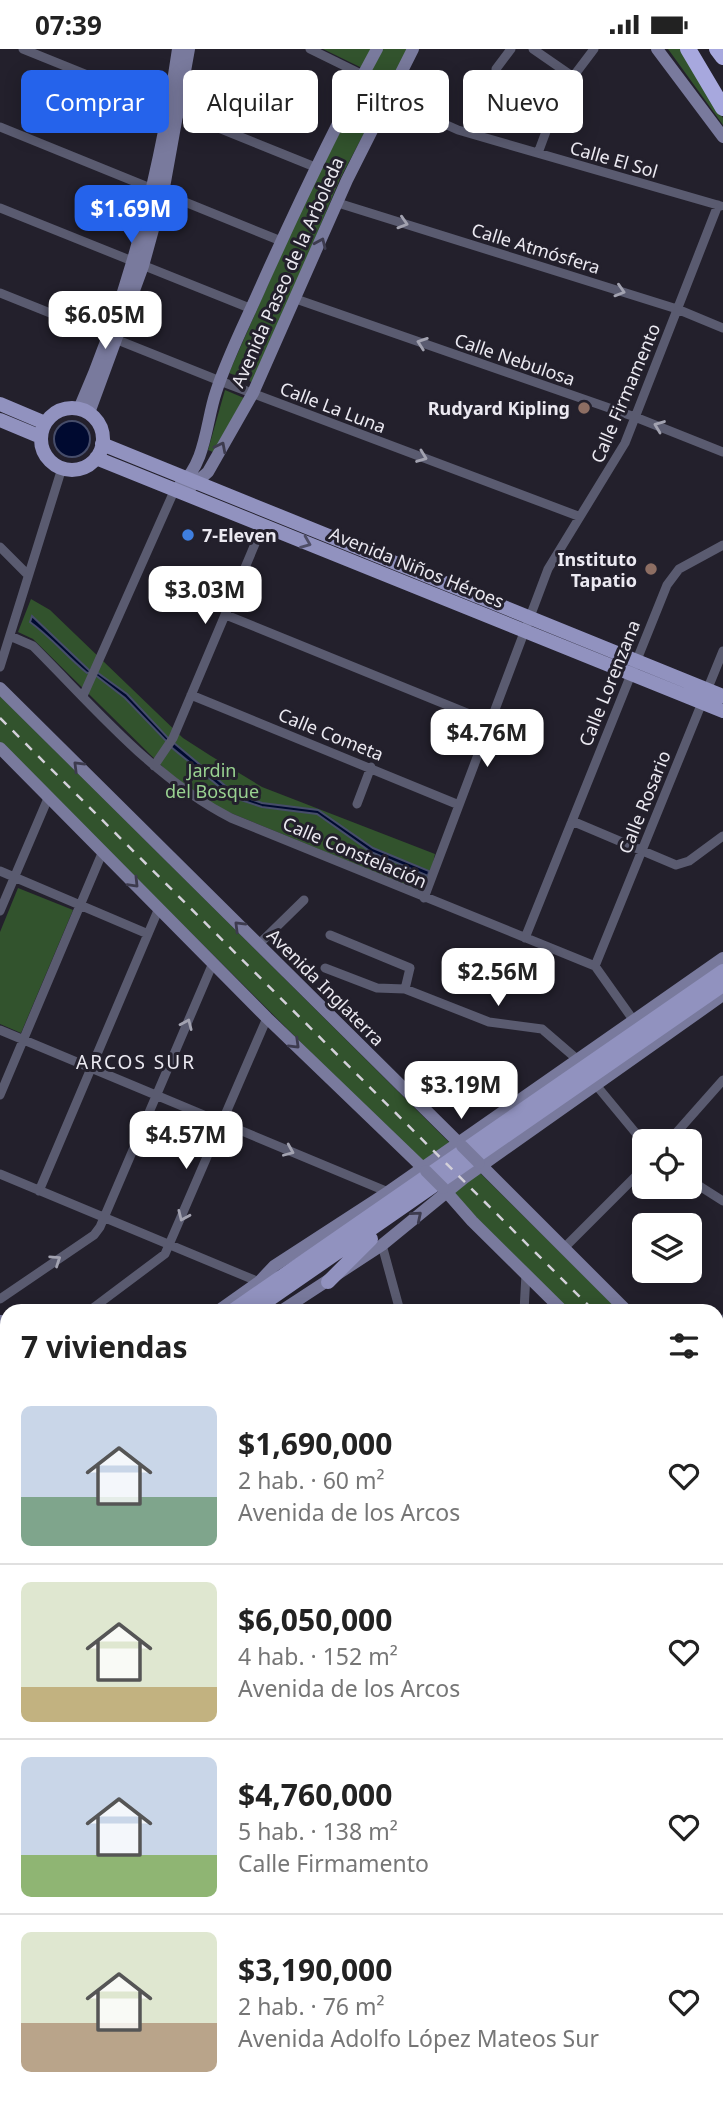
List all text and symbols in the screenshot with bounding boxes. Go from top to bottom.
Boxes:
text: 07:39 [35,7,102,43]
chip: Comprar [21,70,169,133]
chip: Alquilar [183,70,318,133]
chip: Filtros [332,70,449,133]
chip: Nuevo [463,70,583,133]
street label: Calle El Sol [567,135,661,183]
street label: Avenida Paseo de la Arboleda [225,153,349,391]
pin: $1.69M [74,185,188,245]
text: $1.69M [91,192,171,224]
one-way arrow [397,215,409,229]
street label: Calle Atmósfera [469,217,603,279]
one-way arrow [312,237,326,249]
one-way arrow [614,283,626,297]
pin: $6.05M [48,292,162,351]
text: $6.05M [65,298,145,330]
street label: Calle Firmamento [585,320,665,466]
street label: Calle Nebulosa [452,327,578,391]
one-way arrow [416,337,428,351]
street label: Calle La Luna [277,376,389,438]
place label: Rudyard Kipling [428,396,570,420]
marker: Rudyard Kipling [576,400,592,416]
one-way arrow [654,421,666,435]
one-way arrow [212,442,226,454]
one-way arrow [415,449,427,463]
street label: Avenida Niños Héroes [326,521,508,613]
place label: 7-Eleven [202,523,277,547]
marker: 7-Eleven [180,527,196,543]
one-way arrow [299,534,311,548]
place label: Instituto Tapatio [557,547,637,592]
marker: Instituto Tapatio [643,561,659,577]
pin: $3.03M [148,567,262,626]
text: $3.03M [165,573,245,605]
street label: Calle Lorenzana [573,616,645,750]
street label: Calle Cometa [275,702,387,766]
pin: $4.76M [430,709,544,769]
text: $4.76M [447,716,527,748]
street label: Calle Rosario [612,747,676,857]
park label: Jardin del Bosque [165,758,259,803]
one-way arrow [73,761,86,774]
street label: Calle Constelación [279,811,431,893]
one-way arrow [126,875,139,888]
one-way arrow [234,921,247,934]
street label: Avenida Inglaterra [262,923,390,1051]
pin: $2.56M [441,949,555,1008]
text: $2.56M [458,955,538,987]
one-way arrow [179,1018,193,1031]
one-way arrow [287,1036,300,1049]
district label: ARCOS SUR [76,1049,196,1075]
pin: $3.19M [404,1061,518,1121]
text: $3.19M [421,1068,501,1100]
pin: $4.57M [129,1111,243,1171]
text: $4.57M [146,1118,226,1150]
map controls [632,1129,702,1283]
button: locate [632,1129,702,1199]
one-way arrow [282,1142,294,1156]
one-way arrow [177,1208,191,1221]
one-way arrow [409,1212,422,1224]
button: layers [632,1213,702,1283]
one-way arrow [49,1255,62,1268]
text: 7 viviendas [21,1326,188,1367]
icon: filters [665,1327,703,1365]
text: $1,690,000 [238,1423,392,1464]
icon: home [77,1434,161,1518]
icon: heart [665,1457,703,1495]
text: 2 hab. · 60 m² [238,1464,385,1496]
text: Avenida de los Arcos [238,1496,460,1528]
text: $6,050,000 [238,1599,392,1640]
icon: home [77,1610,161,1694]
icon: heart [665,1633,703,1671]
text: 4 hab. · 152 m² [238,1640,398,1672]
text: Avenida de los Arcos [238,1672,460,1704]
text: $4,760,000 [238,1774,392,1815]
icon: home [77,1785,161,1869]
icon: heart [665,1808,703,1846]
text: 5 hab. · 138 m² [238,1815,398,1847]
text: Calle Firmamento [238,1847,429,1879]
text: $3,190,000 [238,1949,392,1990]
icon: home [77,1960,161,2044]
icon: heart [665,1983,703,2021]
text: 2 hab. · 76 m² [238,1990,385,2022]
text: Avenida Adolfo López Mateos Sur [238,2022,599,2054]

